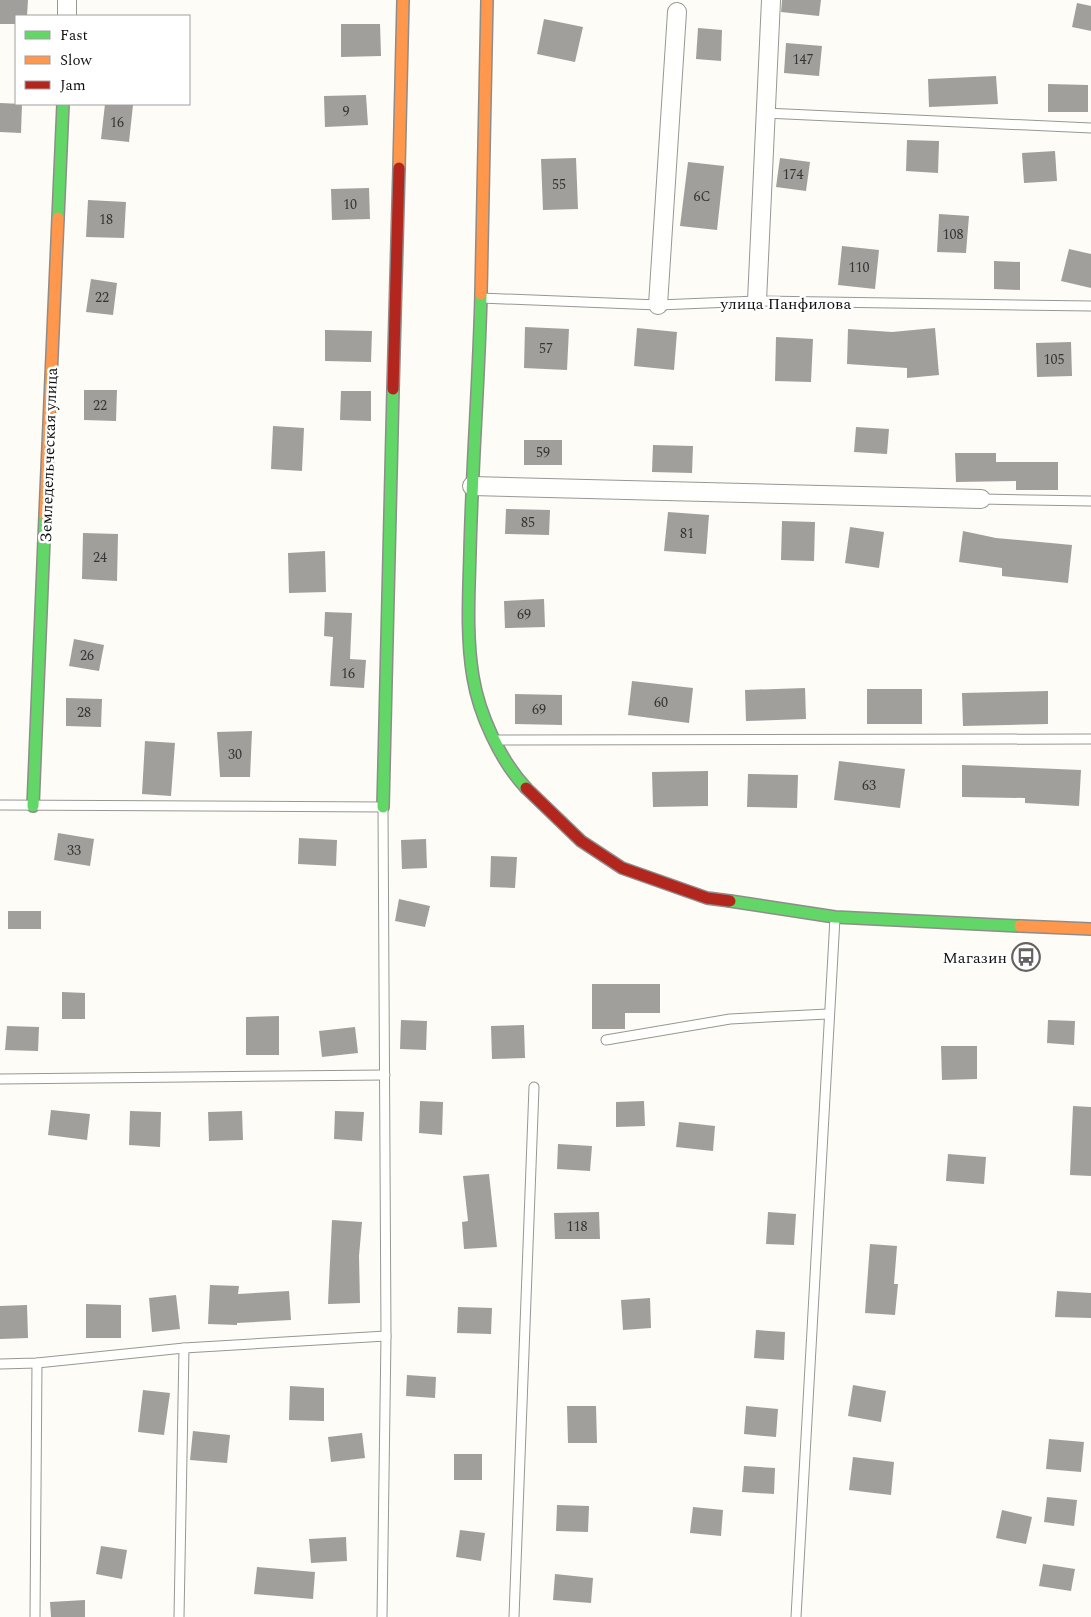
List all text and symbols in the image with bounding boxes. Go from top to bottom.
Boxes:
legend [15,15,190,105]
text: Fast [60,24,88,47]
text: Slow [60,49,92,72]
house number: 147 [793,49,814,70]
text: Jam [60,74,86,97]
house number: 9 [343,101,350,122]
house number: 16 [110,112,124,133]
house number: 174 [783,164,804,185]
house number: 55 [552,174,566,195]
house number: 6С [693,186,711,207]
house number: 10 [343,194,357,215]
house number: 18 [99,209,113,230]
house number: 108 [943,224,964,245]
house number: 110 [849,257,870,278]
house number: 22 [95,287,109,308]
street label: улица Панфилова [720,292,852,316]
house number: 57 [539,338,553,359]
house number: 105 [1044,349,1065,370]
street label: Земледельческая улица [34,367,64,543]
house number: 22 [93,395,107,416]
house number: 59 [536,442,550,463]
house number: 85 [521,512,535,533]
house number: 81 [680,523,694,544]
house number: 24 [93,547,107,568]
house number: 69 [517,604,531,625]
house number: 26 [80,645,94,666]
house number: 16 [341,663,355,684]
house number: 60 [654,692,668,713]
house number: 69 [532,699,546,720]
house number: 28 [77,702,91,723]
house number: 30 [228,744,242,765]
house number: 63 [862,775,876,796]
house number: 33 [67,840,81,861]
bus stop icon: Магазин [1011,942,1041,972]
place label: Магазин [943,946,1007,970]
house number: 118 [567,1216,588,1237]

